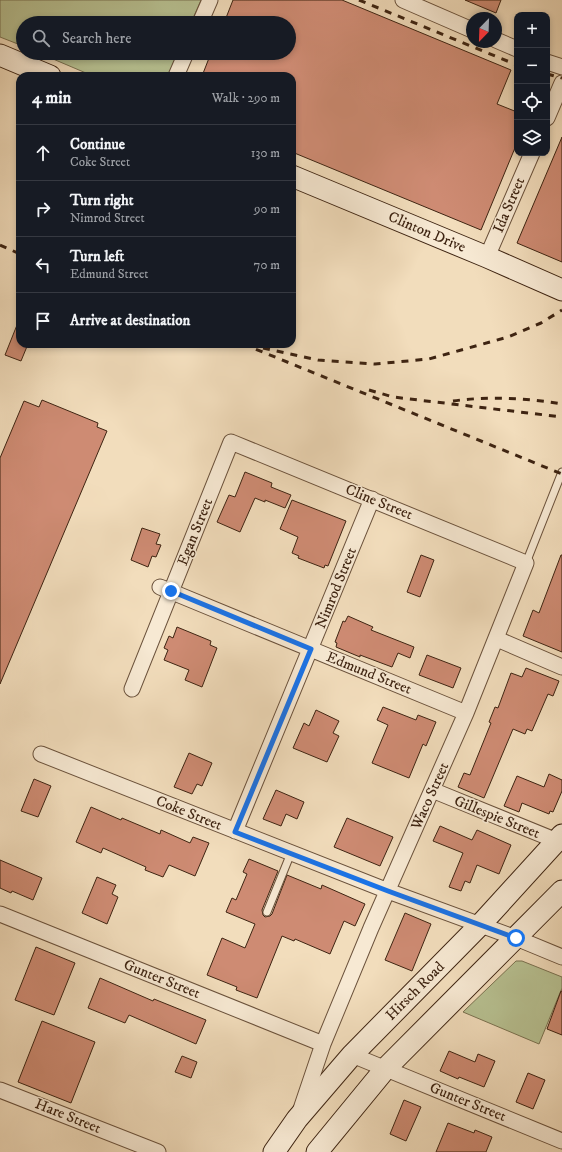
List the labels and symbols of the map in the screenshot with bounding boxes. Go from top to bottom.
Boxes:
north arrow [466,12,502,48]
street label: Ida Street [489,174,529,236]
street label: Clinton Drive [385,207,469,257]
street label: Cline Street [343,480,416,524]
street label: Egan Street [173,495,217,568]
street label: Nimrod Street [311,544,361,631]
route end [162,582,180,600]
street label: Edmund Street [323,647,415,699]
street label: Waco Street [406,759,453,834]
street label: Coke Street [153,791,225,835]
street label: Gillespie Street [451,791,543,843]
route start [507,929,525,947]
street label: Gunter Street [121,955,203,1003]
street label: Hirsch Road [382,957,449,1024]
street label: Gunter Street [427,1078,509,1126]
street label: Hare Street [32,1094,104,1138]

